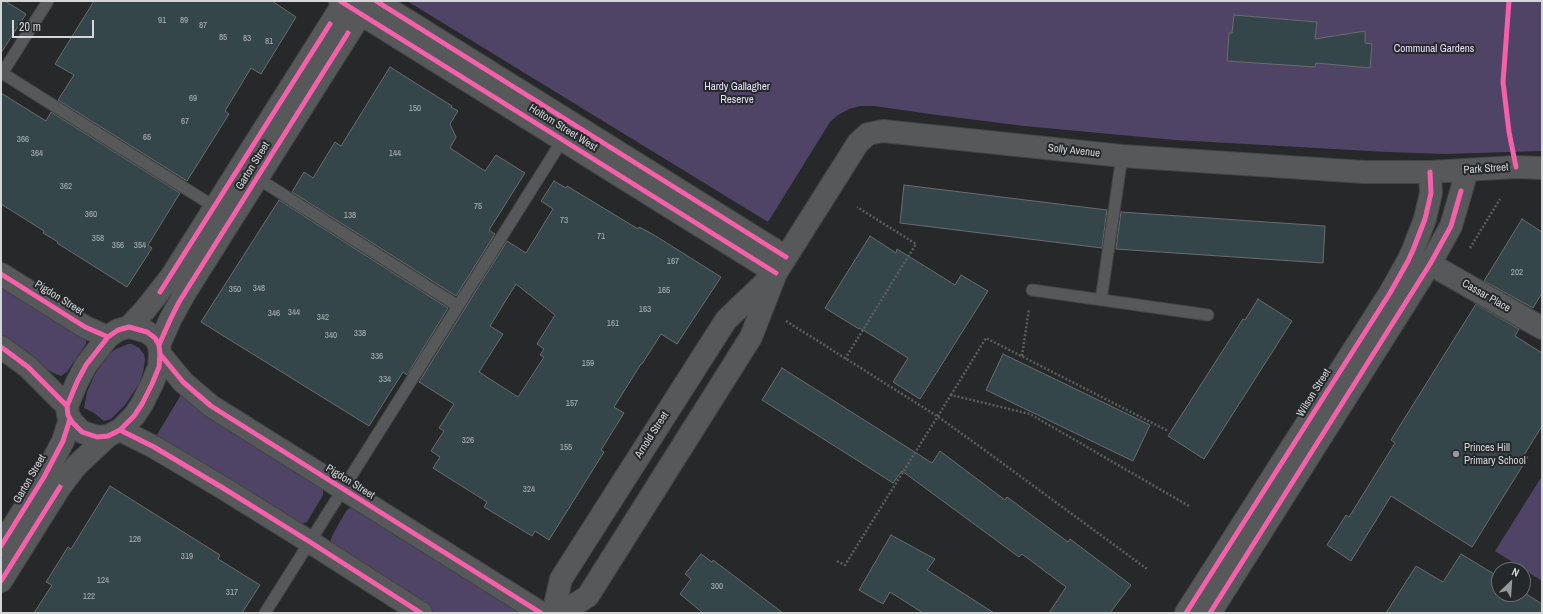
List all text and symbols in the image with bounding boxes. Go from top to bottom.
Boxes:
scale bar [14,12,96,38]
house number: 91 [158,16,166,26]
house number: 89 [180,16,188,26]
text: 20 m [19,19,41,35]
house number: 87 [199,21,207,31]
house number: 85 [219,33,227,43]
house number: 83 [243,34,251,44]
house number: 81 [265,37,273,47]
park label: Communal Gardens [1394,42,1474,56]
park label: Hardy Gallagher Reserve [704,80,770,106]
house number: 69 [189,94,197,104]
street label: Holtom Street West [526,102,600,154]
house number: 150 [409,104,421,114]
house number: 67 [181,117,189,127]
house number: 65 [143,133,151,143]
house number: 366 [17,135,29,145]
street label: Garton Street [233,140,273,192]
street label: Solly Avenue [1047,142,1101,160]
house number: 364 [31,149,43,159]
house number: 144 [389,149,401,159]
street label: Park Street [1463,161,1509,177]
house number: 362 [60,182,72,192]
house number: 75 [474,202,482,212]
house number: 360 [85,210,97,220]
house number: 138 [344,211,356,221]
house number: 73 [560,216,568,226]
house number: 71 [597,232,605,242]
house number: 358 [92,234,104,244]
house number: 356 [112,241,124,251]
house number: 354 [134,241,146,251]
house number: 167 [667,257,679,267]
house number: 202 [1511,268,1523,278]
street label: Cassar Place [1459,277,1513,315]
street label: Pigdon Street [32,278,86,318]
house number: 348 [253,284,265,294]
house number: 350 [229,285,241,295]
house number: 165 [658,286,670,296]
house number: 163 [639,305,651,315]
house number: 344 [288,308,300,318]
house number: 346 [268,309,280,319]
house number: 342 [317,313,329,323]
house number: 161 [607,319,619,329]
house number: 338 [354,329,366,339]
house number: 340 [325,331,337,341]
house number: 336 [371,352,383,362]
house number: 159 [582,359,594,369]
street label: Wilson Street [1294,367,1334,419]
house number: 334 [379,375,391,385]
house number: 157 [566,399,578,409]
street label: Arnold Street [632,409,672,461]
house number: 326 [462,436,474,446]
place label: Princes Hill Primary School [1464,441,1526,467]
house number: 155 [560,443,572,453]
marker: Princes Hill Primary School [1451,449,1461,459]
street label: Garton Street [11,452,49,506]
street label: Pigdon Street [323,462,377,502]
house number: 324 [523,485,535,495]
house number: 126 [129,535,141,545]
house number: 319 [181,552,193,562]
north arrow [1491,562,1531,602]
text: N [1510,564,1522,580]
house number: 124 [97,576,109,586]
house number: 300 [711,582,723,592]
house number: 317 [226,588,238,598]
house number: 122 [83,592,95,602]

